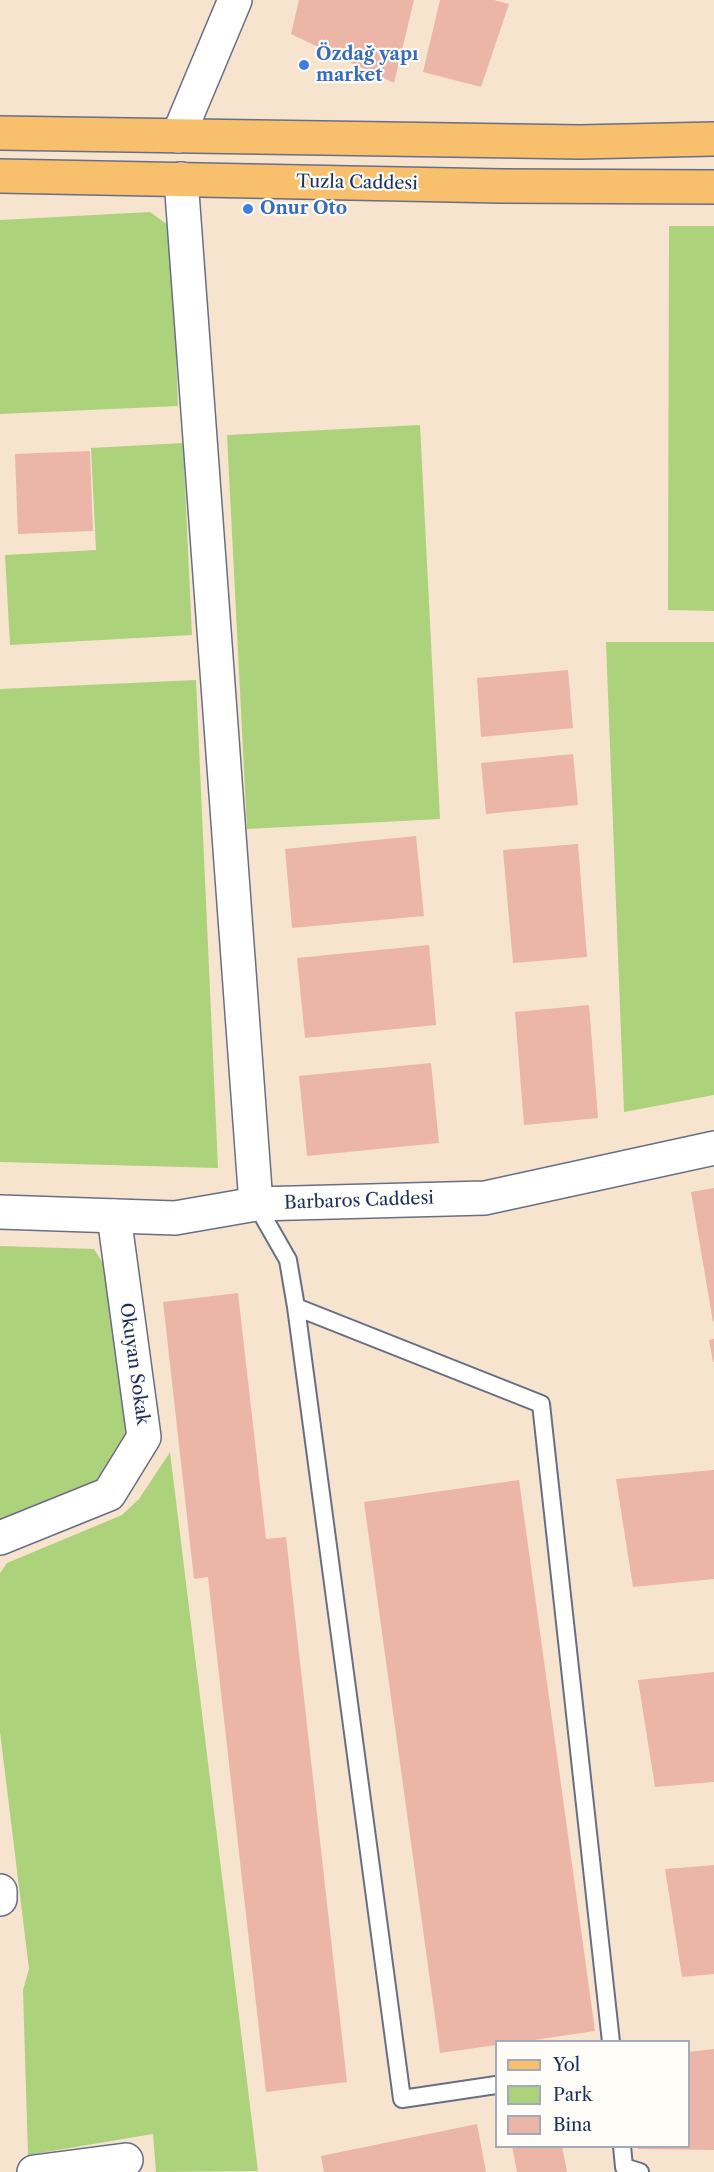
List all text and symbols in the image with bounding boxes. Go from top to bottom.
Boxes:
place label: Özdağ yapı market [316,44,419,86]
marker: Özdağ yapı market [297,58,311,72]
street label: Tuzla Caddesi [296,171,418,195]
place label: Onur Oto [260,198,347,220]
marker: Onur Oto [241,202,255,216]
street label: Barbaros Caddesi [284,1188,434,1214]
street label: Okuyan Sokak [115,1302,153,1426]
legend [495,2040,690,2148]
text: Yol [553,2054,580,2076]
text: Park [553,2084,592,2106]
text: Bina [553,2114,592,2136]

